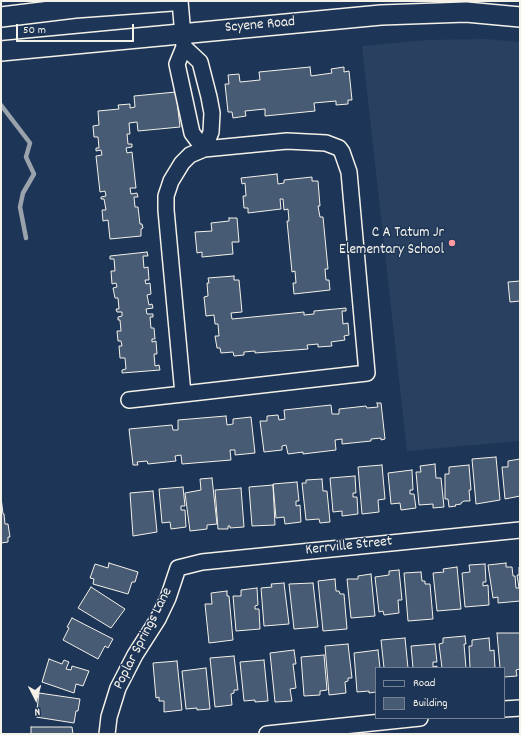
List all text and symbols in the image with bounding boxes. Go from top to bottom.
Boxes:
street label: Scyene Road [224,14,296,38]
scale bar [18,16,136,42]
text: 50 m [23,22,46,39]
place label: C A Tatum Jr Elementary School [339,225,444,260]
marker: C A Tatum Jr Elementary School [447,238,457,248]
street label: Kerrville Street [305,533,393,561]
street label: Poplar Springs Lane [111,585,177,693]
legend [375,667,505,719]
text: Road [413,675,435,692]
north arrow [16,679,56,719]
text: Building [413,695,448,712]
text: N [34,703,41,719]

